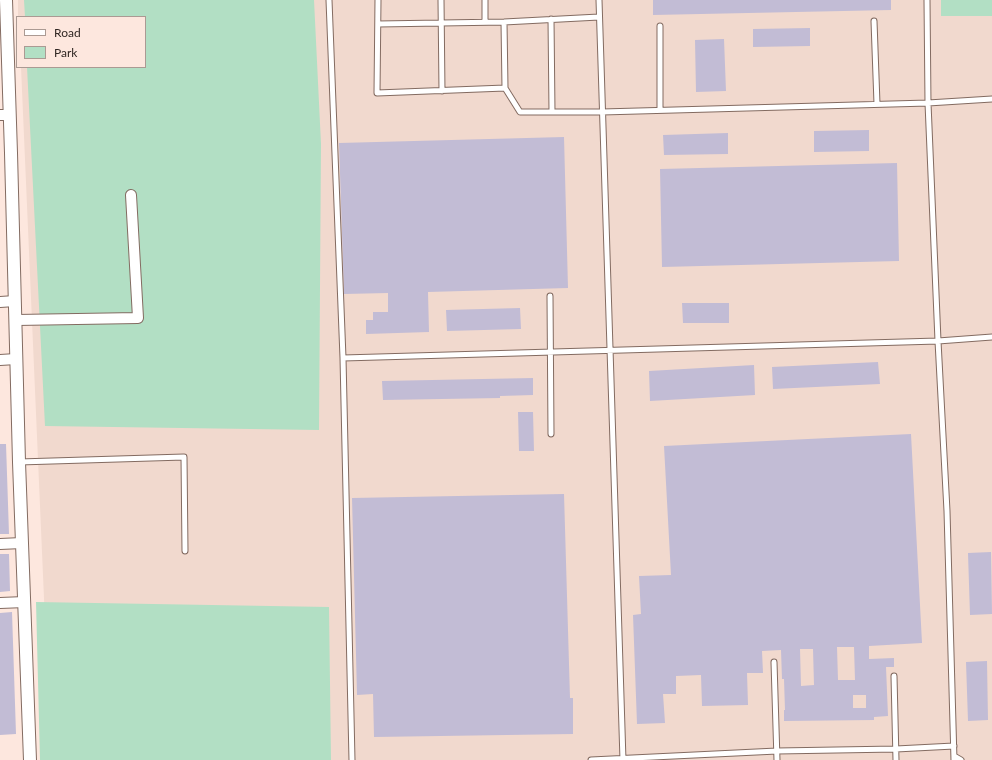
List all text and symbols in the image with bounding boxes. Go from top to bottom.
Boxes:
legend [16,16,146,68]
text: Road [54,25,81,40]
text: Park [54,45,77,60]

